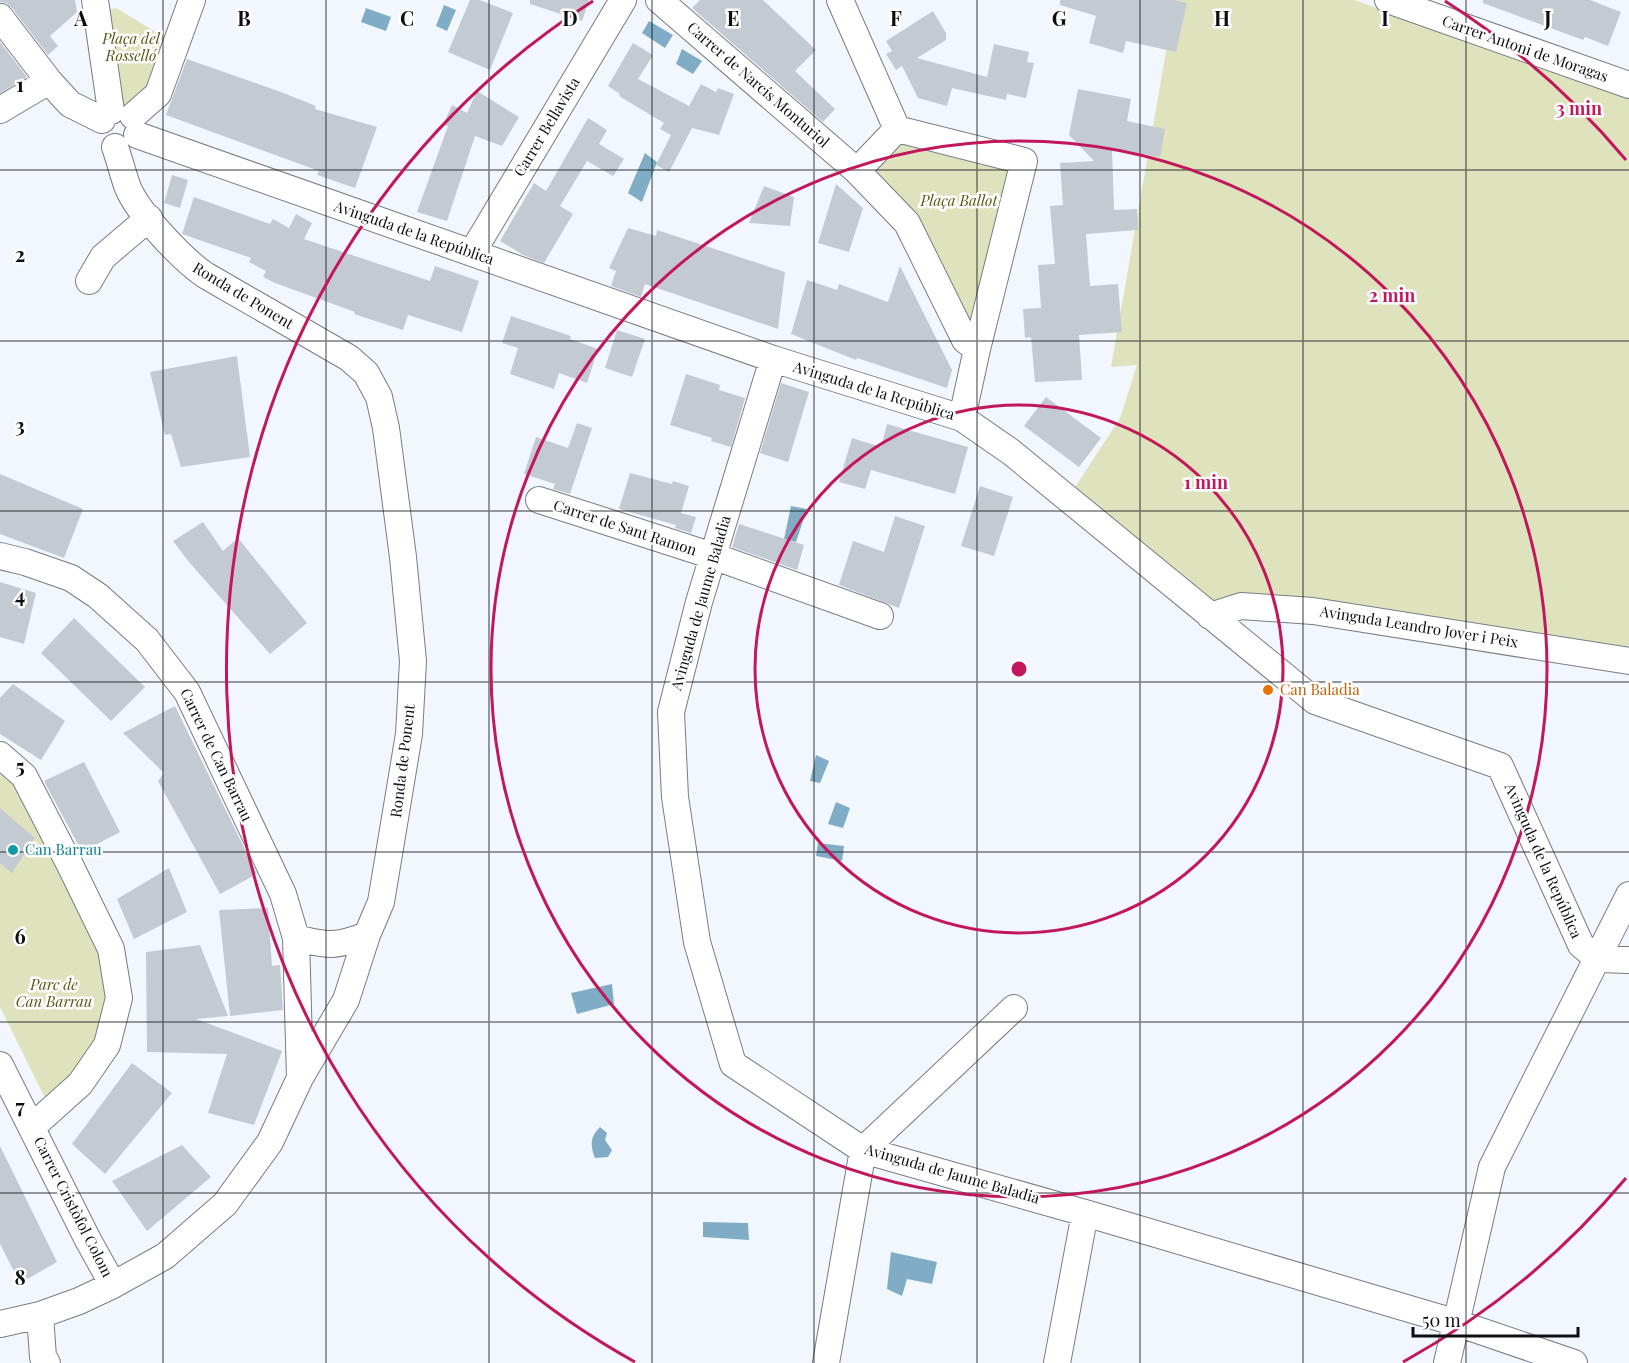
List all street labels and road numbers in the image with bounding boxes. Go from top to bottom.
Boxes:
street label: Carrer Antoni de Moragas [1440,10,1611,86]
street label: Carrer de Narcís Monturiol [683,17,834,152]
street label: Carrer Bellavista [509,73,584,180]
street label: Avinguda de la República [331,195,497,269]
street label: Ronda de Ponent [189,257,298,334]
street label: Avinguda de la República [790,356,958,424]
street label: Carrer de Sant Ramon [551,494,700,560]
street label: Avinguda de Jaume Baladia [665,512,735,693]
street label: Avinguda Leandro Jover i Peix [1318,600,1520,652]
street label: Carrer de Can Barrau [176,685,258,825]
street label: Ronda de Ponent [385,702,419,819]
street label: Avinguda de la República [1500,779,1587,942]
street label: Carrer Cristòfol Colom [30,1133,118,1281]
street label: Avinguda de Jaume Baladia [862,1138,1043,1208]

